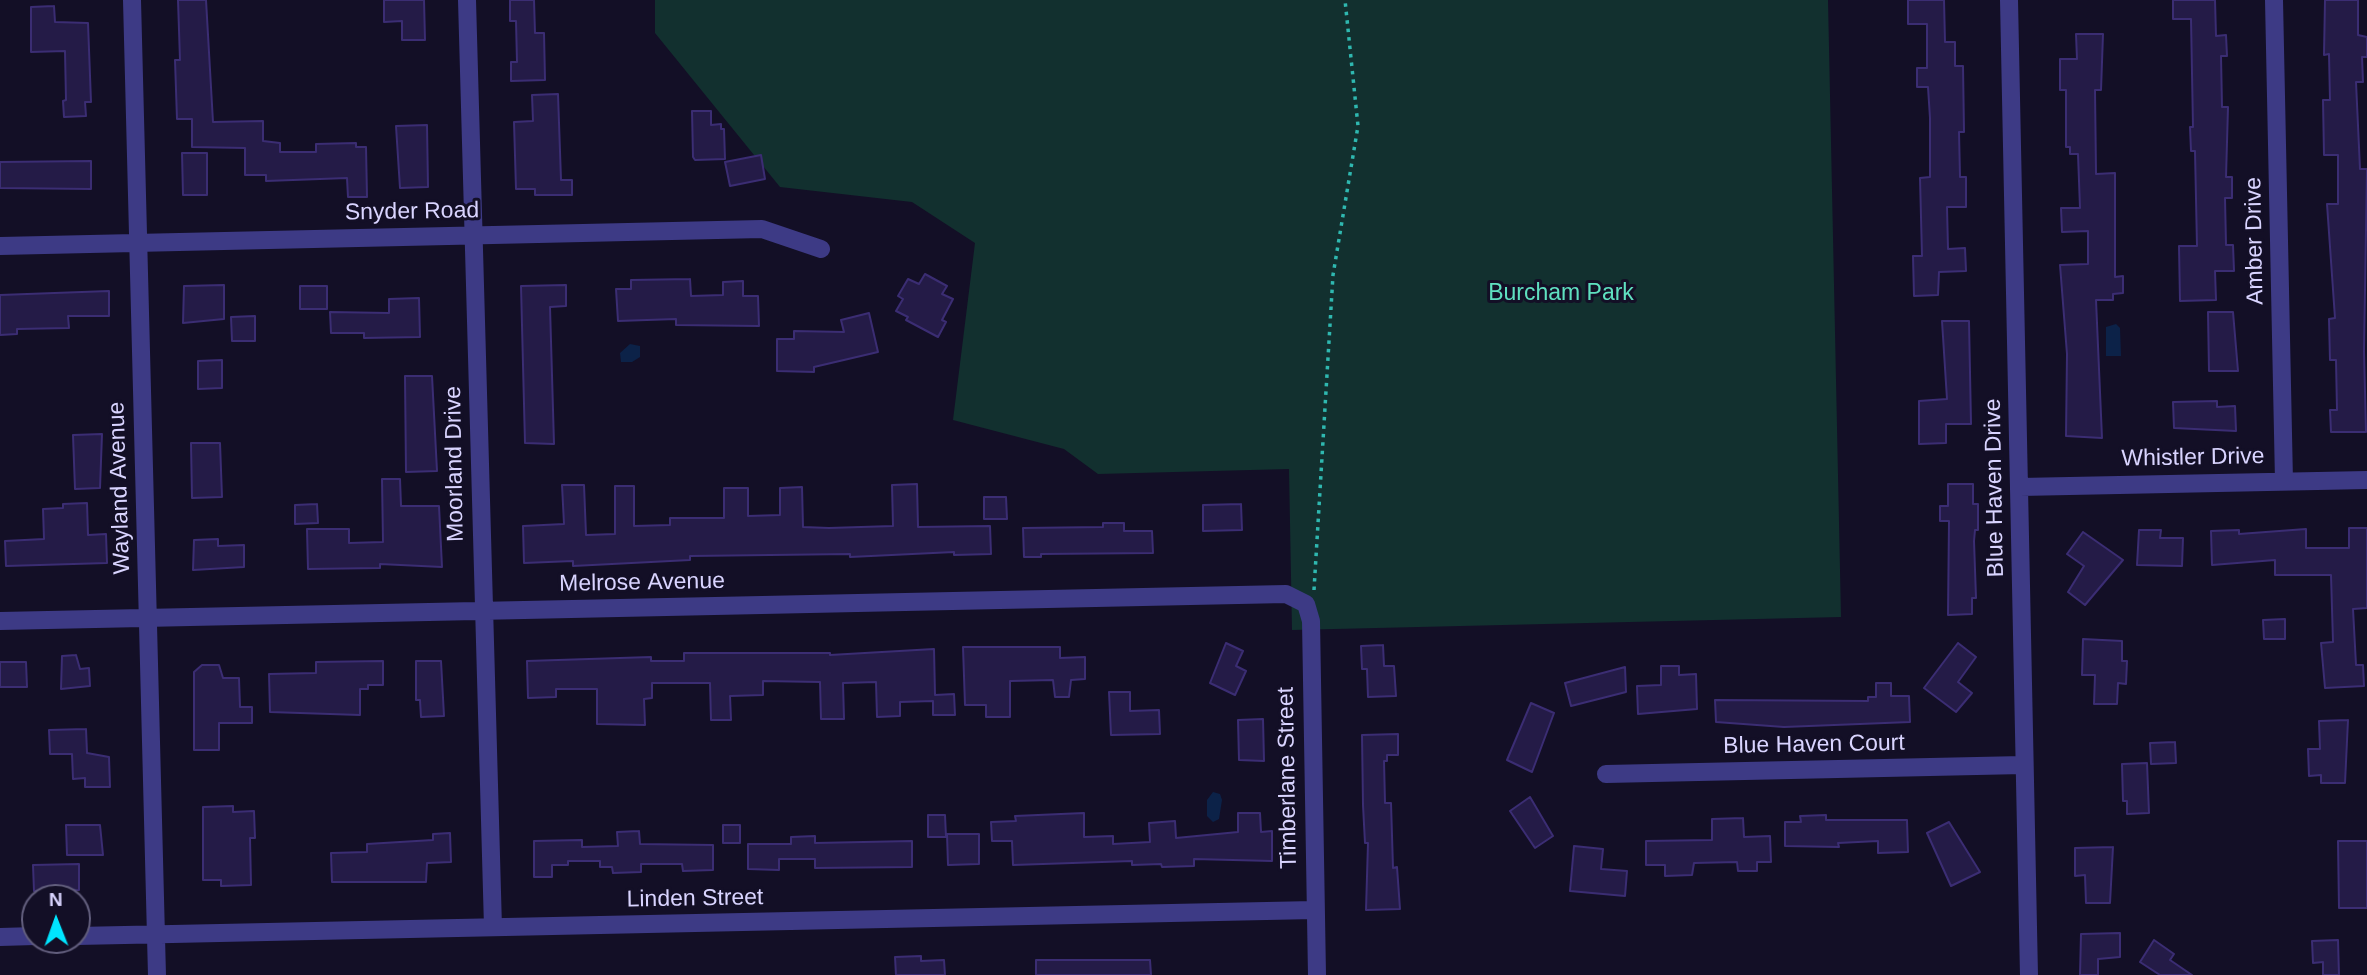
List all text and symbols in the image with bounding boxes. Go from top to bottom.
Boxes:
street label: Amber Drive [2240,177,2270,305]
street label: Snyder Road [345,197,479,227]
park label: Burcham Park [1488,280,1634,308]
street label: Moorland Drive [440,386,470,542]
street label: Blue Haven Drive [1980,398,2010,578]
street label: Wayland Avenue [103,401,137,575]
street label: Whistler Drive [2121,443,2265,473]
street label: Melrose Avenue [559,568,725,598]
street label: Timberlane Street [1273,687,1303,869]
street label: Blue Haven Court [1723,730,1905,760]
north arrow [21,884,91,954]
street label: Linden Street [626,884,764,914]
text: N [49,889,63,910]

